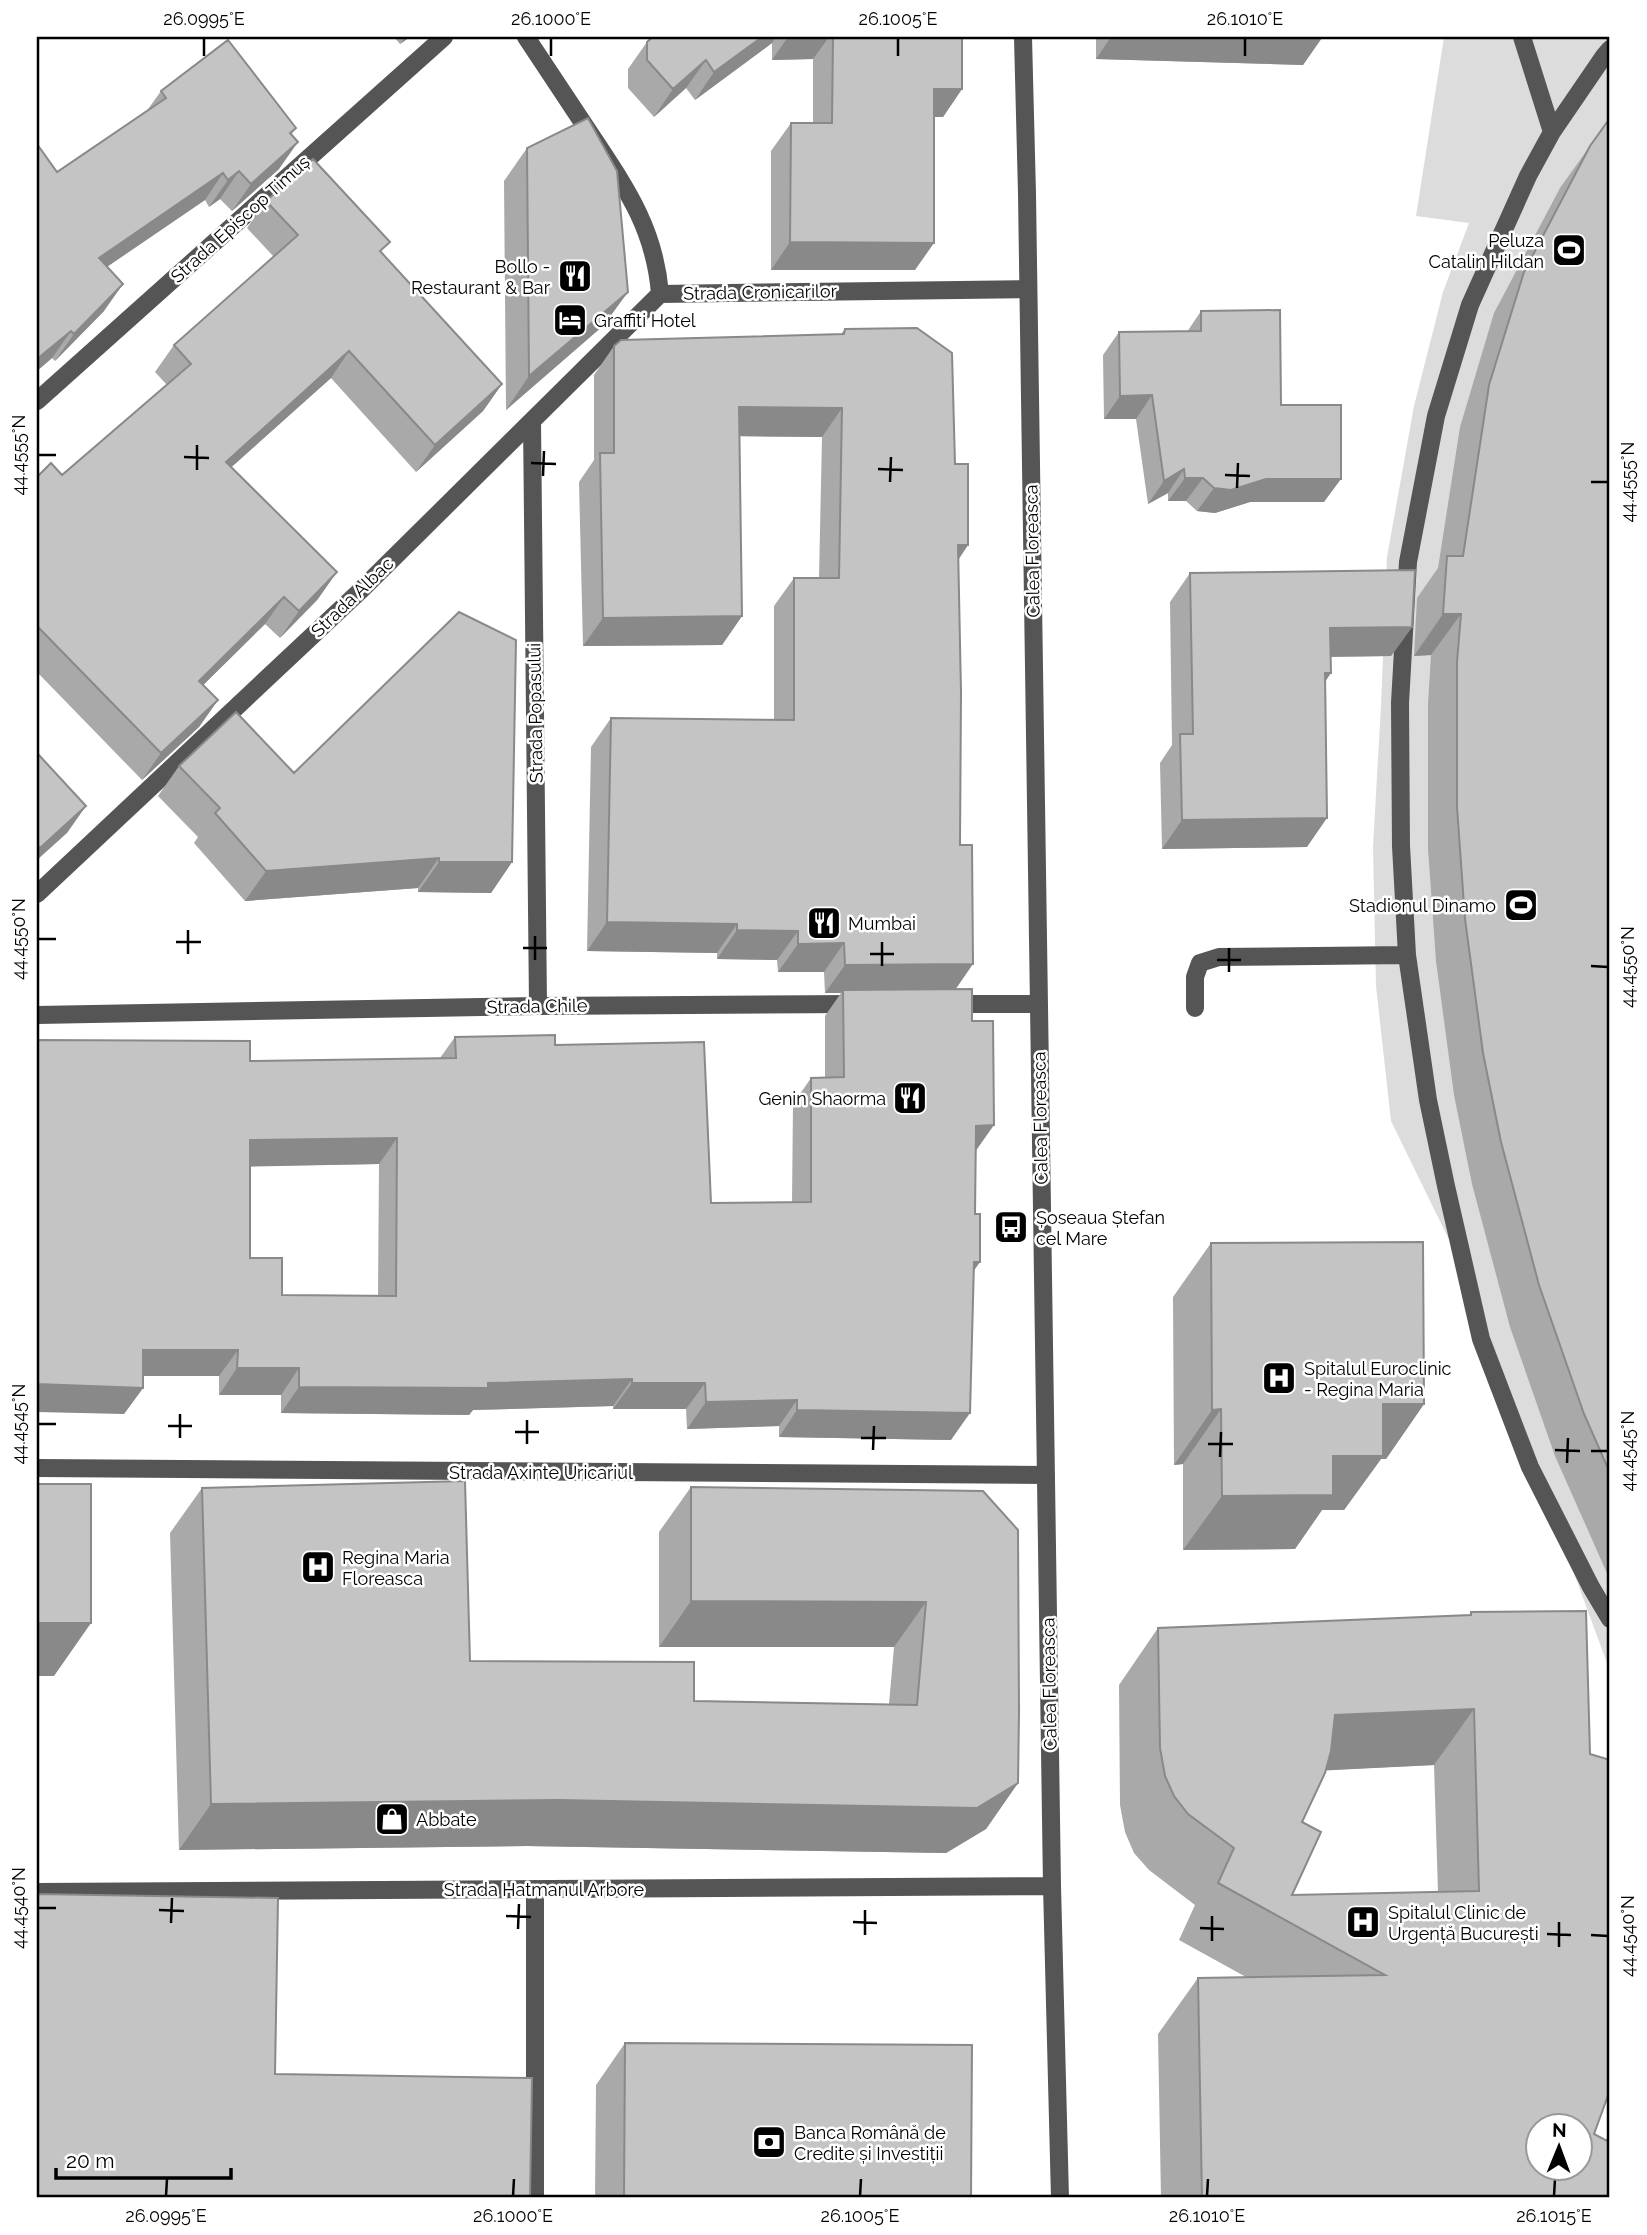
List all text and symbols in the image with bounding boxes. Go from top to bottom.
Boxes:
text: 26.0995°E [163,8,245,29]
text: 26.1000°E [511,8,591,29]
text: 26.1005°E [859,8,937,29]
text: 26.1010°E [1207,8,1283,29]
street label: Strada Episcop Timuș [166,151,314,287]
place label: Peluza Catalin Hildan [1429,230,1544,272]
sports icon: Peluza Catalin Hildan [1550,231,1588,269]
place label: Bollo - Restaurant & Bar [411,256,551,298]
restaurant icon: Bollo - Restaurant & Bar [556,257,594,295]
street label: Strada Cronicarilor [683,280,838,304]
hotel icon: Graffiti Hotel [551,301,589,339]
place label: Graffiti Hotel [594,310,696,331]
text: 44.4555°N [8,415,29,496]
text: 44.4555°N [1617,442,1638,523]
street label: Calea Floreasca [1020,484,1044,618]
street label: Strada Albac [307,553,397,641]
street label: Strada Popasului [523,643,547,783]
sports icon: Stadionul Dinamo [1502,886,1540,924]
place label: Stadionul Dinamo [1349,895,1496,916]
text: 44.4550°N [8,898,29,980]
restaurant icon: Mumbai [805,904,843,942]
place label: Mumbai [848,913,916,934]
text: 44.4550°N [1617,926,1638,1008]
street label: Strada Chile [486,995,588,1017]
street label: Calea Floreasca [1028,1051,1052,1185]
restaurant icon: Genin Shaorma [891,1079,929,1117]
place label: Genin Shaorma [758,1088,886,1109]
place label: Șoseaua Ștefan cel Mare [1036,1207,1165,1249]
bus stop icon: Șoseaua Ștefan cel Mare [992,1208,1030,1246]
place label: Spitalul Euroclinic - Regina Maria [1304,1358,1452,1400]
hospital icon: Spitalul Euroclinic - Regina Maria [1260,1359,1298,1397]
text: 44.4545°N [8,1383,29,1465]
text: 44.4545°N [1617,1410,1638,1492]
street label: Strada Axinte Uricariul [449,1462,633,1483]
place label: Regina Maria Floreasca [342,1547,450,1589]
hospital icon: Regina Maria Floreasca [299,1548,337,1586]
street label: Calea Floreasca [1037,1617,1061,1751]
shop icon: Abbate [373,1800,411,1838]
place label: Abbate [416,1809,477,1830]
text: 44.4540°N [8,1867,29,1949]
street label: Strada Hatmanul Arbore [444,1879,645,1900]
text: 44.4540°N [1617,1895,1638,1977]
place label: Spitalul Clinic de Urgență București [1388,1902,1539,1944]
hospital icon: Spitalul Clinic de Urgență București [1344,1903,1382,1941]
north arrow [1524,2112,1594,2182]
text: N [1552,2119,1567,2141]
place label: Banca Română de Credite și Investiții [794,2122,946,2164]
bank icon: Banca Română de Credite și Investiții [750,2123,788,2161]
scale bar [56,2137,231,2181]
text: 20 m [66,2148,114,2173]
text: 26.0995°E [125,2205,207,2226]
text: 26.1000°E [473,2205,553,2226]
text: 26.1005°E [821,2205,899,2226]
text: 26.1010°E [1169,2205,1245,2226]
text: 26.1015°E [1516,2205,1592,2226]

